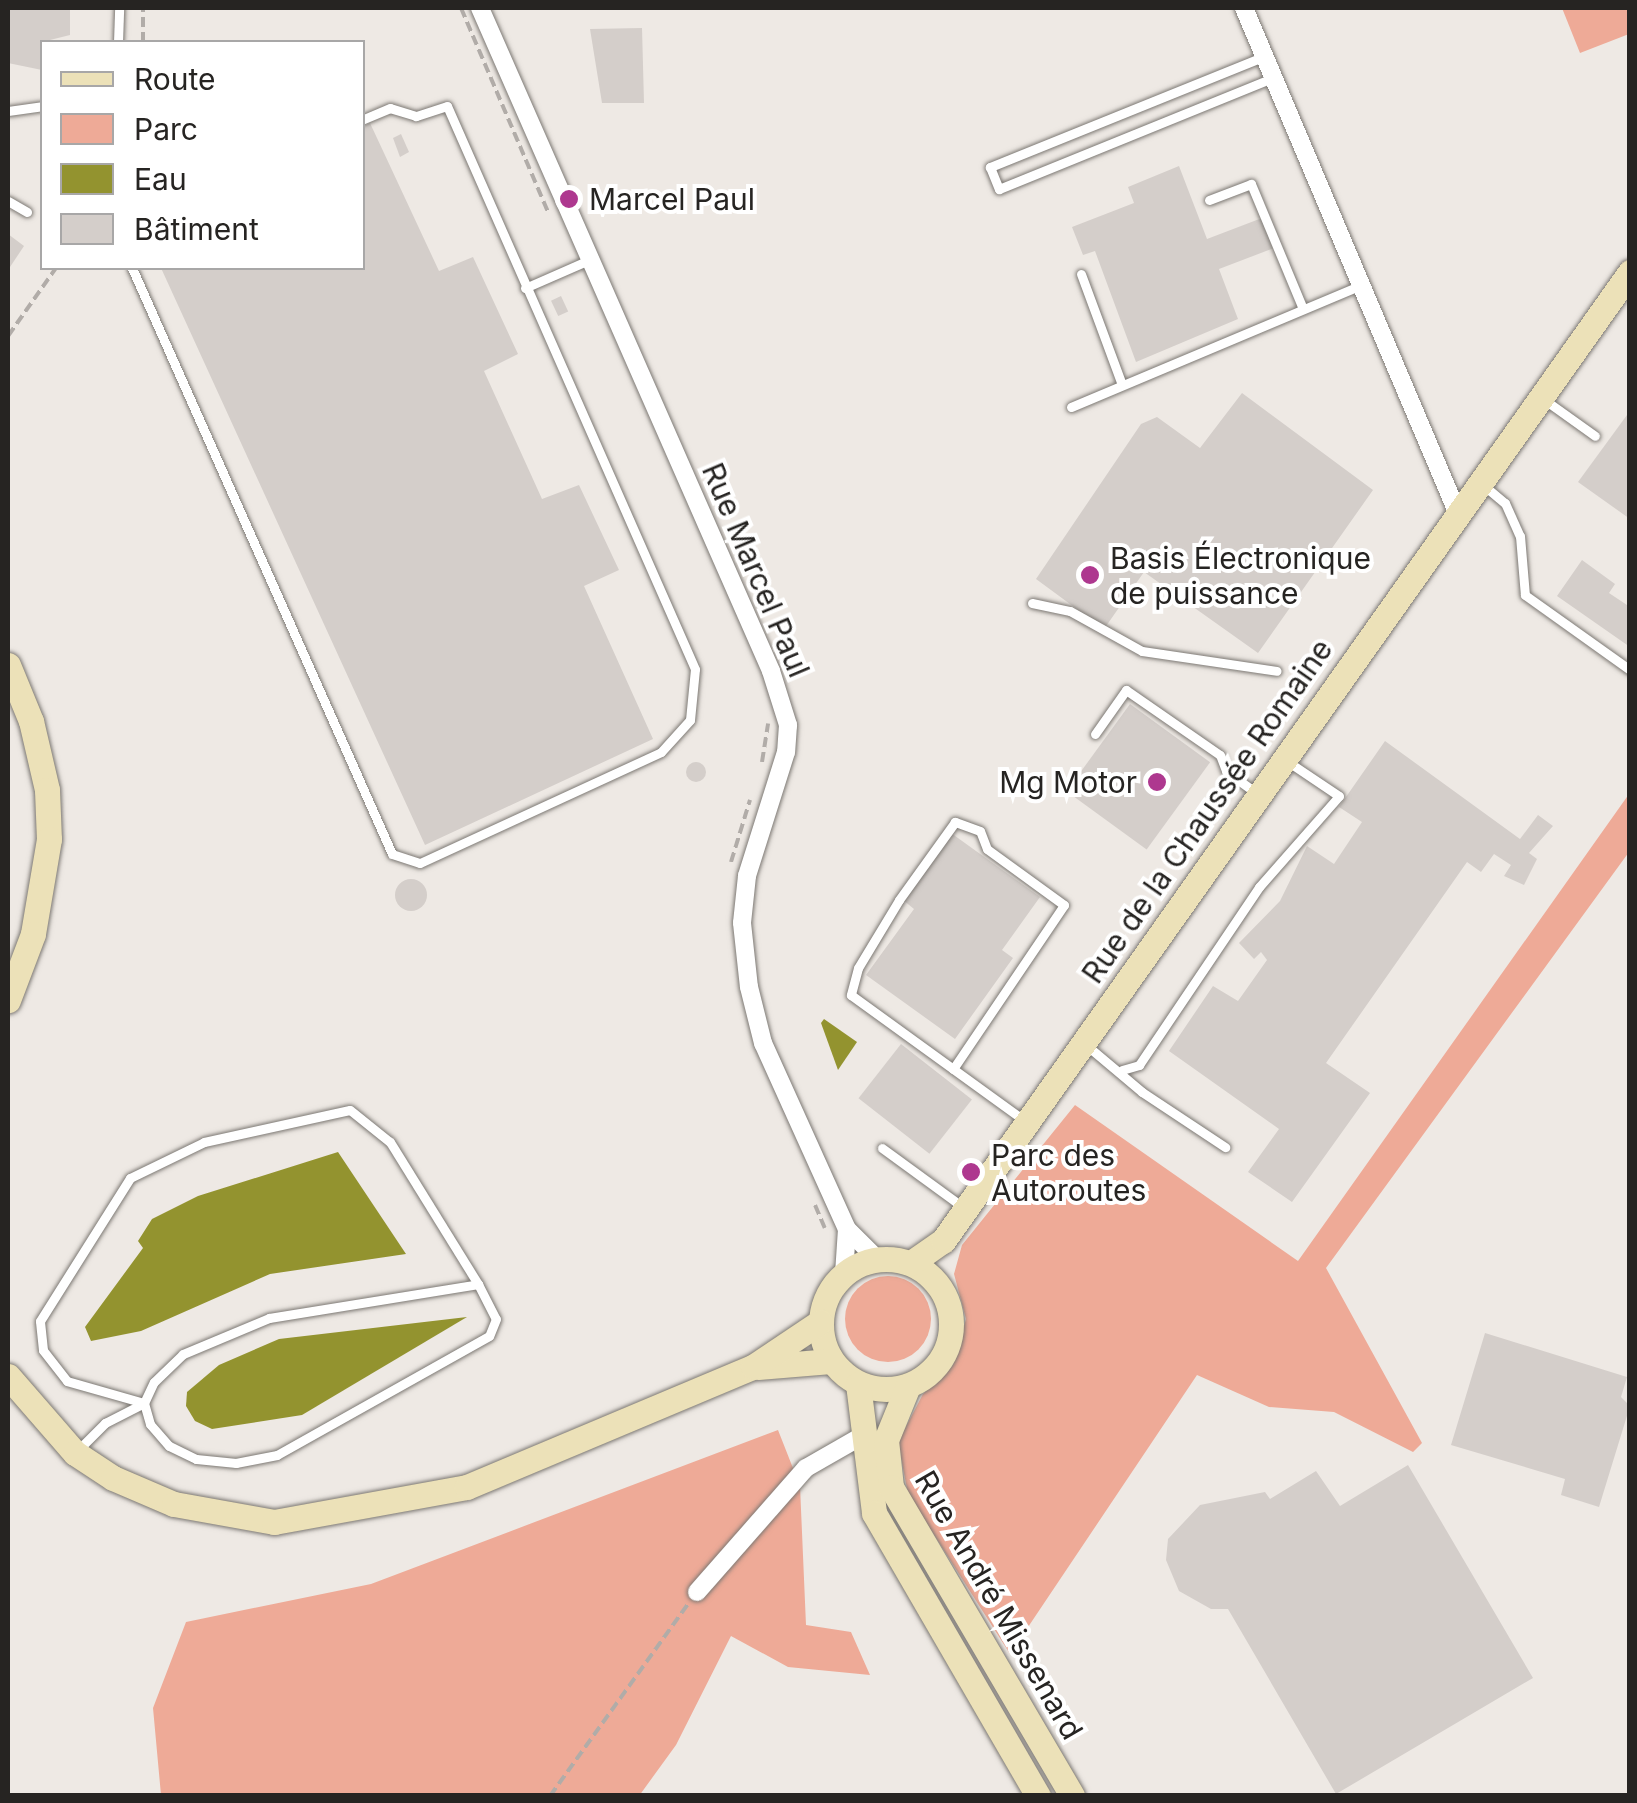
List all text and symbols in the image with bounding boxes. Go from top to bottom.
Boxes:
legend [40,40,365,270]
text: Route [134,61,216,97]
text: Parc [134,111,198,147]
text: Eau [134,161,187,197]
place label: Marcel Paul [589,181,755,217]
marker: Marcel Paul [558,188,580,210]
text: Bâtiment [134,211,259,247]
street label: Rue Marcel Paul [695,458,817,682]
place label: Basis Électronique de puissance [1110,540,1371,610]
marker: Basis Électronique de puissance [1079,564,1101,586]
street label: Rue de la Chaussée Romaine [1074,632,1340,990]
place label: Mg Motor [999,764,1137,800]
marker: Mg Motor [1146,771,1168,793]
place label: Parc des Autoroutes [991,1137,1146,1208]
marker: Parc des Autoroutes [960,1161,982,1183]
street label: Rue André Missenard [907,1464,1091,1746]

